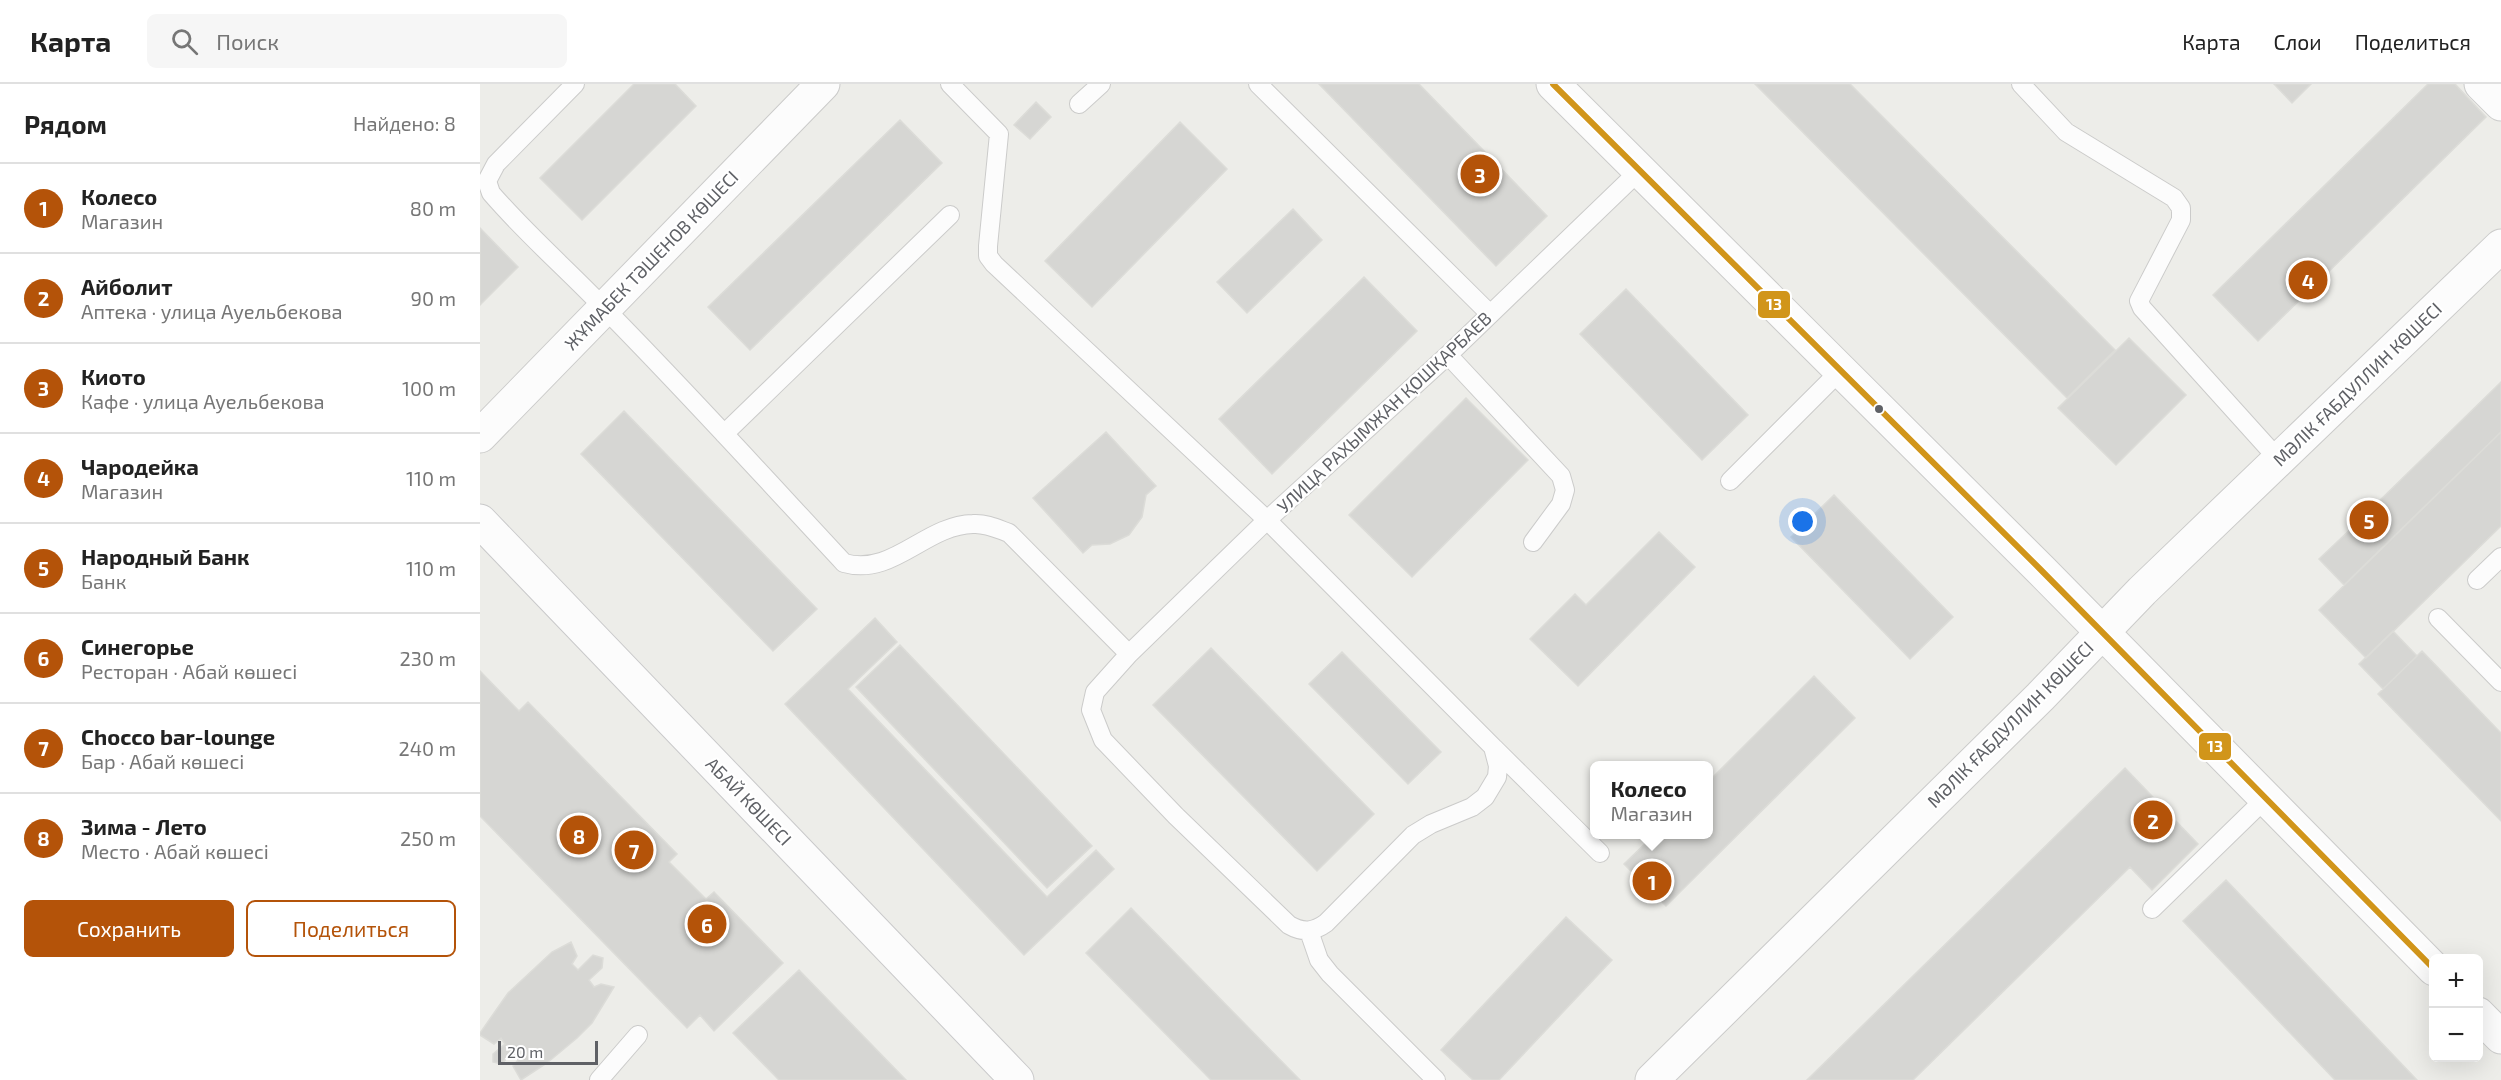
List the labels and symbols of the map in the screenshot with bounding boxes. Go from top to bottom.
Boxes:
pin: 3 [1460,152,1500,196]
street label: ЖҰМАБЕК ТӘШЕНОВ КӨШЕСІ [559,166,743,354]
pin: 4 [2288,258,2328,302]
line badge: 13 [1757,290,1791,319]
text: 13 [1766,294,1782,313]
street label: МӘЛІК ҒАБДУЛЛИН КӨШЕСІ [2268,298,2446,470]
street label: УЛИЦА РАХЫМЖАН ҚОШҚАРБАЕВ [1272,307,1496,517]
unlabelled marker [1873,403,1885,415]
pin: 5 [2350,498,2388,542]
your location [1788,507,1817,536]
street label: МӘЛІК ҒАБДУЛЛИН КӨШЕСІ [1922,636,2098,812]
line badge: 13 [2198,732,2232,761]
text: 13 [2207,736,2223,755]
street label: АБАЙ КӨШЕСІ [702,752,796,850]
pin: 2 [2134,798,2172,842]
pin: 8 [560,812,598,858]
pin: 7 [614,828,654,873]
pin: 1 [1632,858,1672,904]
pin: 6 [688,902,726,946]
scale bar [498,1038,598,1066]

